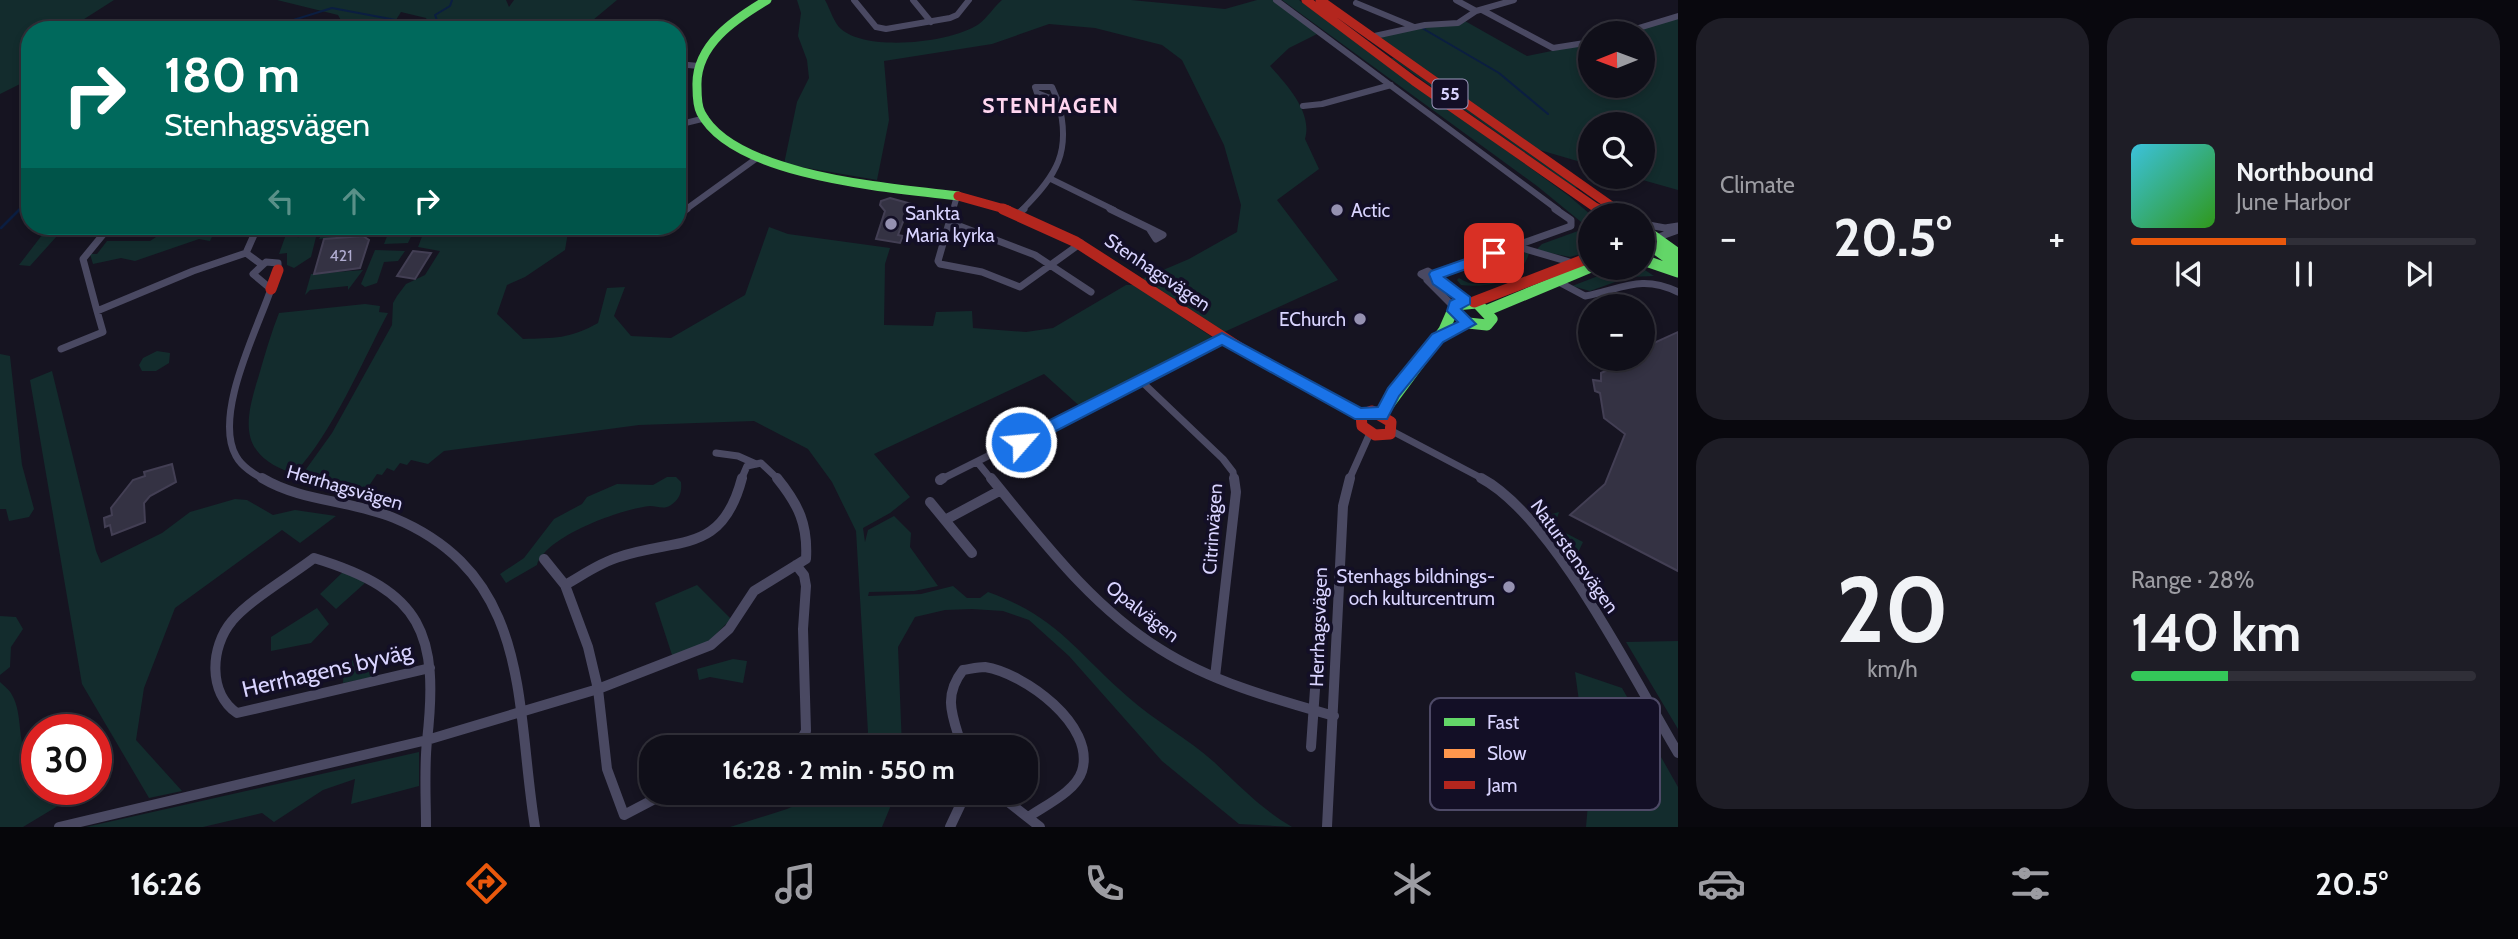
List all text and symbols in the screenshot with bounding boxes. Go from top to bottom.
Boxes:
north arrow [1578,21,1656,98]
map controls [1578,21,1655,371]
text: 180 m [164,45,300,104]
icon: right [49,49,140,140]
road number: 55 [1432,80,1468,108]
district label: STENHAGEN [982,93,1120,118]
text: Stenhagsvägen [164,105,370,144]
button: search [1578,112,1655,189]
text: Northbound [2236,156,2374,188]
text: Climate [1720,171,1795,199]
icon: left [262,182,300,220]
icon: ahead [335,182,373,220]
icon: right [408,182,446,220]
text: June Harbor [2236,188,2350,216]
place label: Actic [1351,199,1391,222]
place label: Sankta Maria kyrka [905,202,995,247]
marker: Actic [1329,202,1345,218]
button: + [1578,203,1655,280]
text: 20.5° [1833,206,1952,269]
text: − [1720,214,1737,261]
text: + [2048,214,2065,261]
marker: Sankta Maria kyrka [883,216,899,232]
pin [1464,223,1524,283]
street label: Stenhagsvägen [1101,229,1215,316]
icon: arrive [1475,234,1513,272]
house number: 421 [330,246,352,265]
icon: previous [2170,255,2208,293]
icon: pause [2285,255,2323,293]
icon: next [2400,255,2438,293]
button: − [1578,294,1655,371]
place label: EChurch [1279,308,1346,331]
marker: EChurch [1352,311,1368,327]
position arrow [984,405,1058,479]
street label: Herrhagsvägen [284,460,406,515]
street label: Citrinvägen [1198,483,1227,575]
street label: Naturstensvägen [1526,495,1624,618]
text: 20 [1836,554,1949,665]
place label: Stenhags bildnings- och kulturcentrum [1336,565,1495,610]
text: Range · 28% [2131,566,2254,594]
street label: Herrhagsvägen [1305,567,1332,687]
street label: Opalvägen [1101,576,1184,647]
marker: Stenhags bildnings- och kulturcentrum [1501,579,1517,595]
text: 140 km [2131,601,2301,664]
street label: Herrhagens byväg [239,637,416,703]
text: km/h [1867,655,1918,683]
legend [1430,698,1660,810]
text: Fast [1487,711,1520,734]
speed limit sign: 30 [21,714,112,805]
text: Slow [1487,742,1527,765]
text: 16:28 · 2 min · 550 m [722,754,955,786]
text: Jam [1486,774,1517,797]
icon: directions [462,859,511,908]
icon: music [771,859,820,908]
icon: phone [1080,859,1129,908]
icon: climate [1388,859,1437,908]
icon: car [1697,859,1746,908]
icon: filters [2006,859,2055,908]
text: 16:26 [130,864,202,903]
text: 20.5° [2315,864,2388,903]

